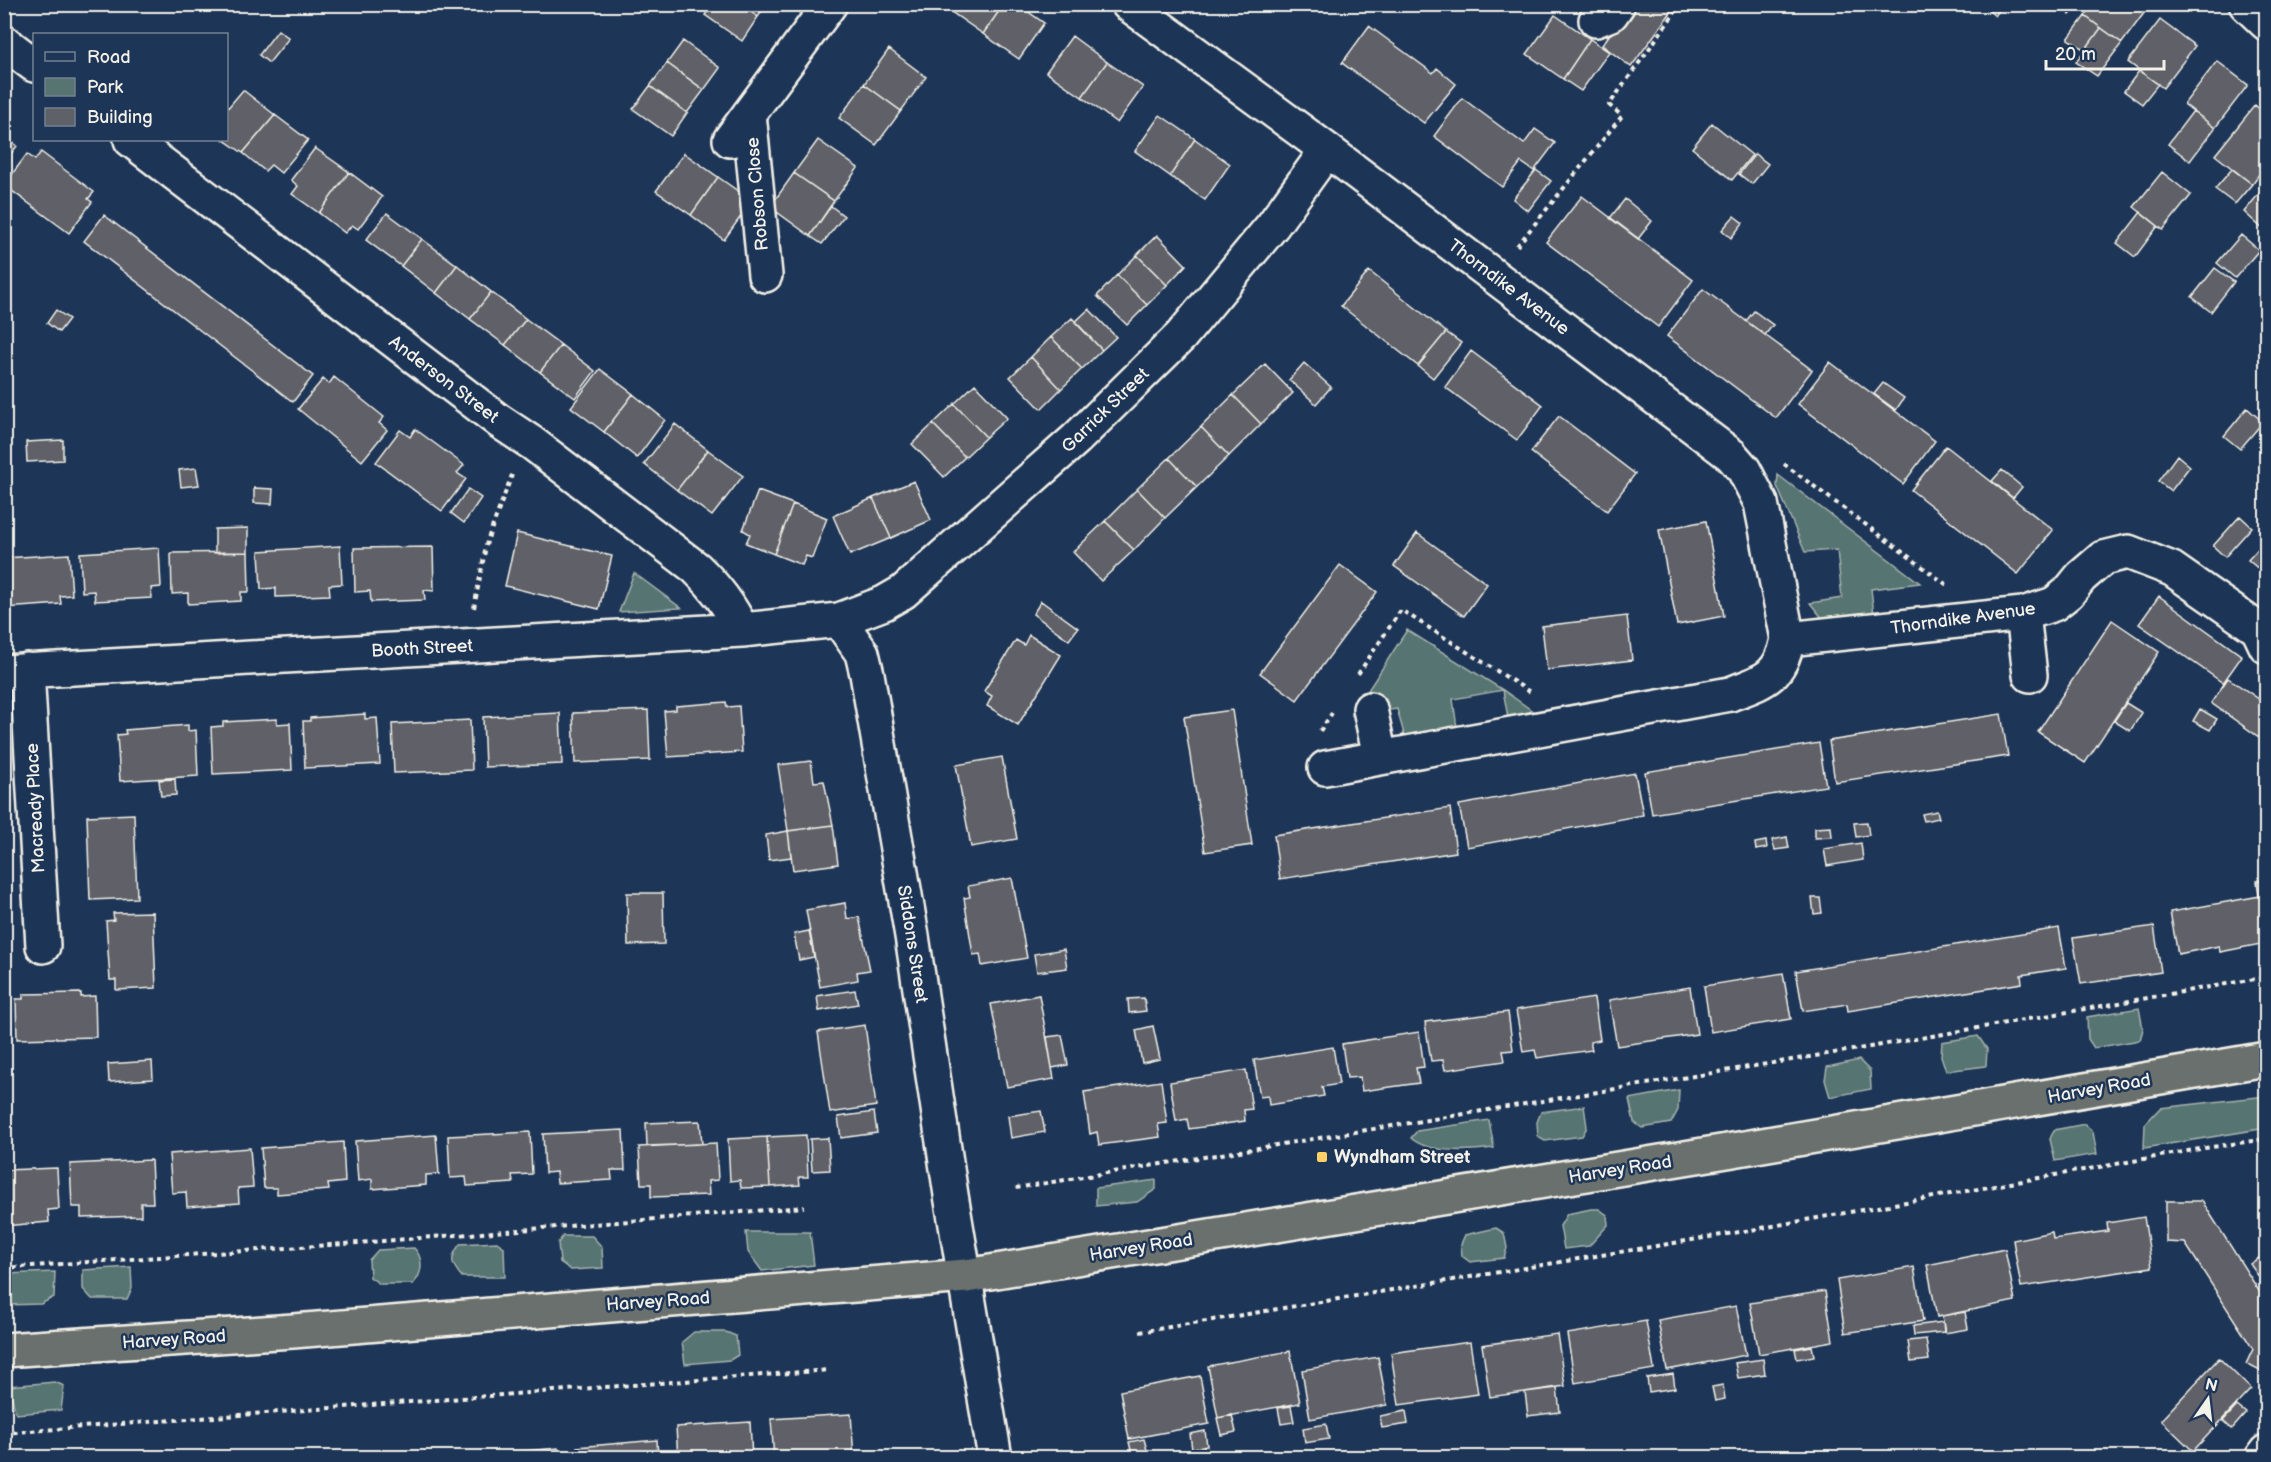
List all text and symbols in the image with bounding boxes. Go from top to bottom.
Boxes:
legend [33,33,228,141]
scale bar [2046,33,2164,71]
text: 20 m [2055,44,2096,65]
text: Road [87,47,131,68]
text: Park [87,77,123,98]
text: Building [87,107,153,128]
street label: Robson Close [742,136,773,252]
street label: Thorndike Avenue [1444,235,1574,340]
street label: Anderson Street [385,331,503,428]
street label: Garrick Street [1057,363,1154,457]
street label: Thorndike Avenue [1889,598,2037,639]
street label: Booth Street [371,635,474,662]
street label: Macready Place [22,742,49,873]
street label: Siddons Street [893,884,932,1005]
street label: Harvey Road [2046,1069,2152,1108]
place label: Wyndham Street [1334,1147,1470,1168]
marker: Wyndham Street [1315,1150,1329,1164]
street label: Harvey Road [1567,1151,1673,1188]
street label: Harvey Road [1088,1229,1194,1266]
street label: Harvey Road [605,1287,711,1316]
street label: Harvey Road [121,1325,227,1354]
north arrow [2178,1369,2238,1429]
text: N [2203,1375,2219,1397]

